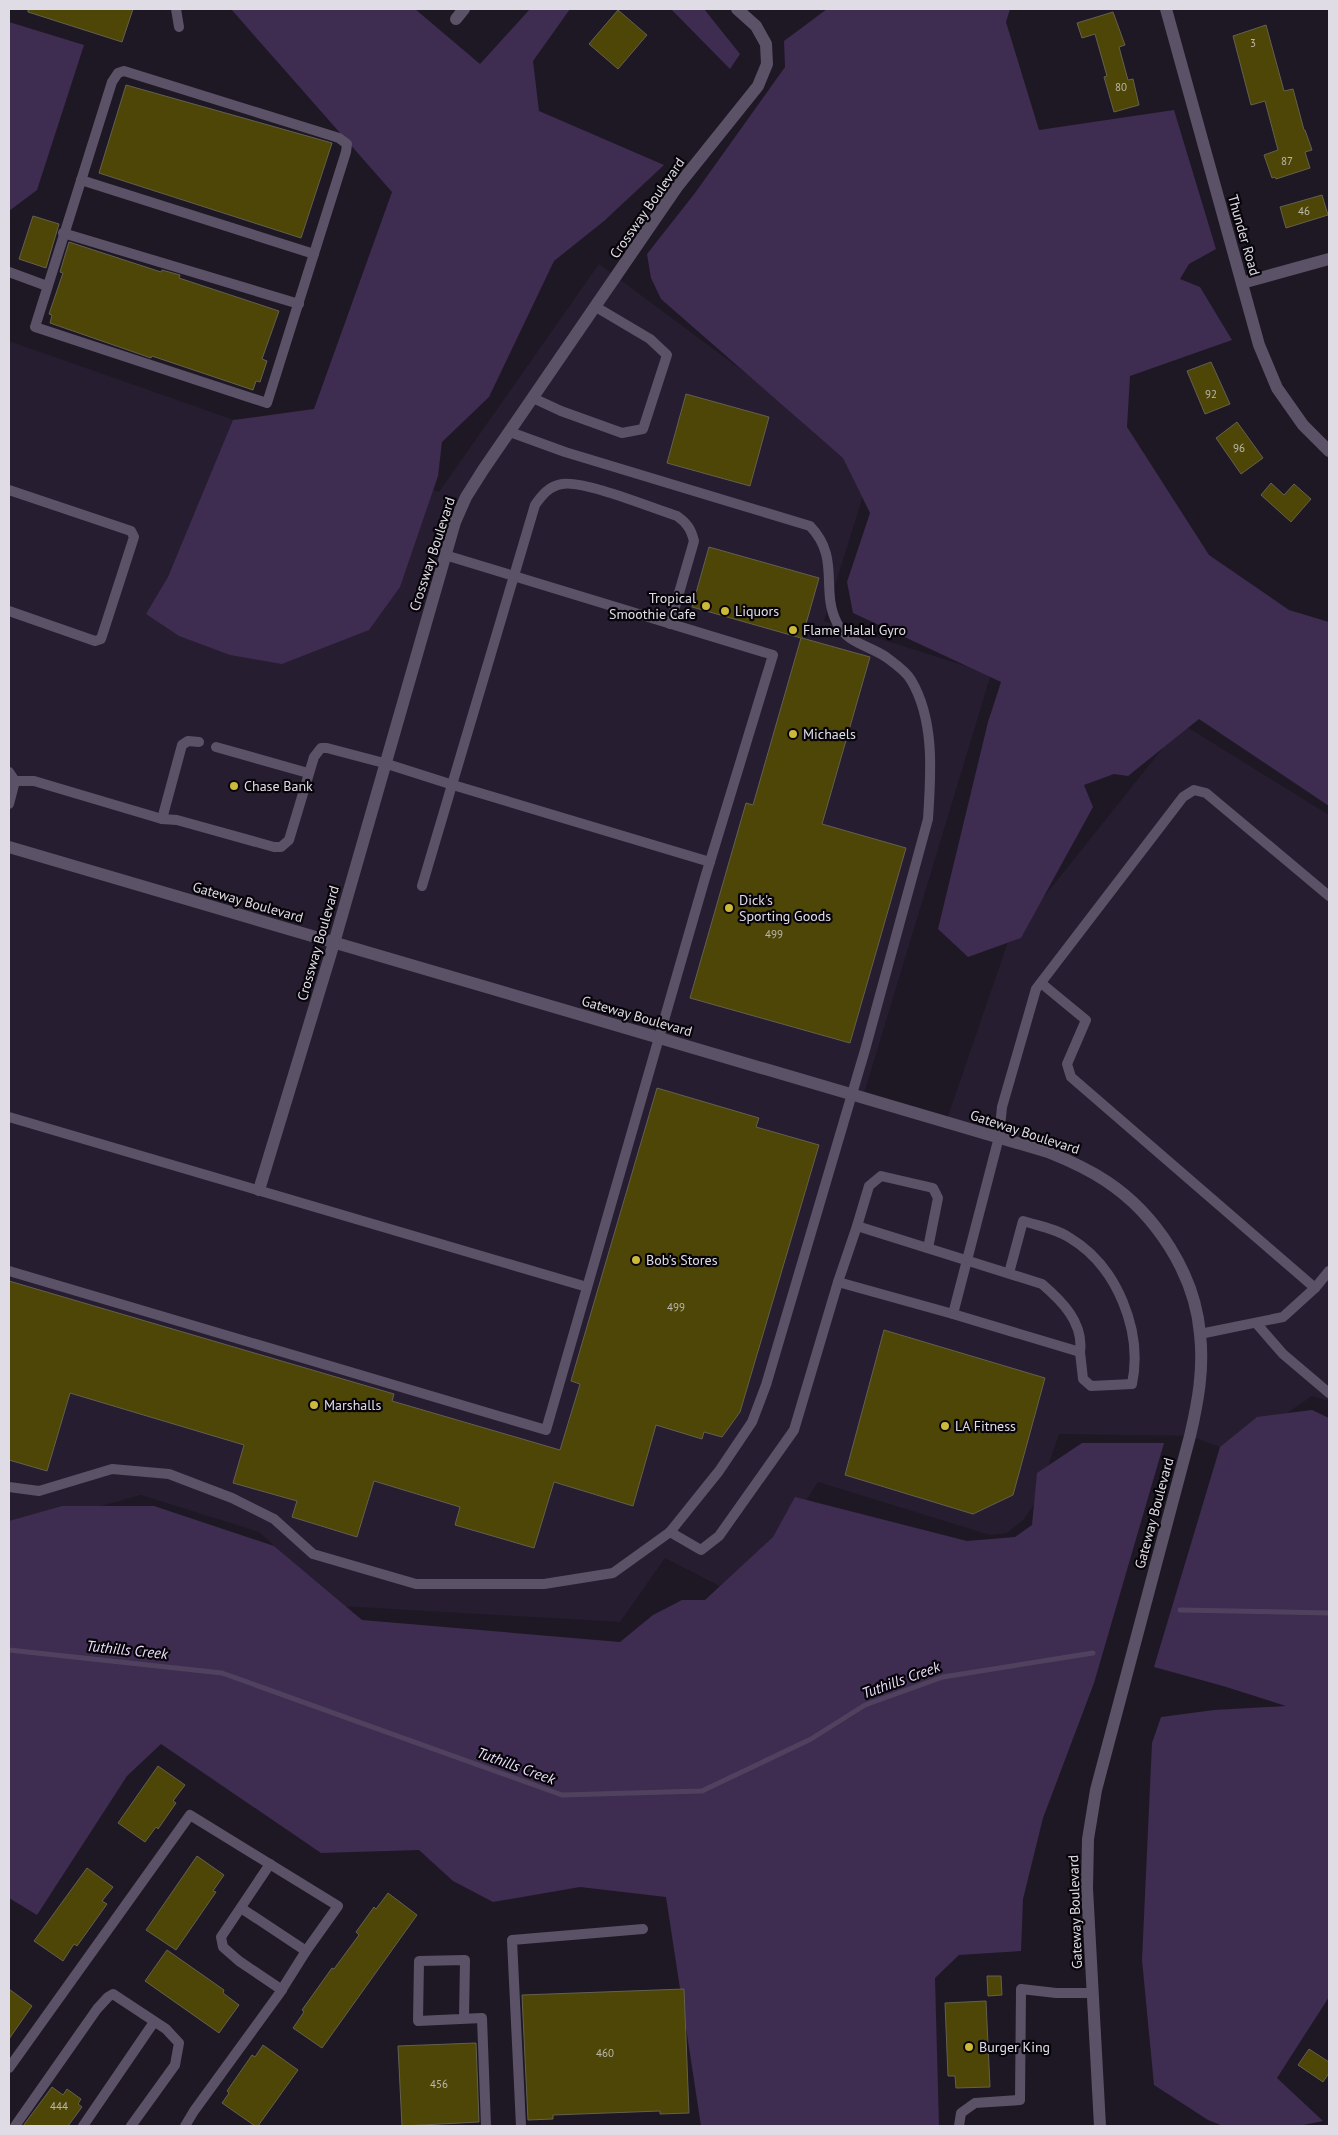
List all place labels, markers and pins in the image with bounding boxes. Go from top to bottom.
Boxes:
place label: Tropical Smoothie Cafe [609,589,696,623]
marker: Tropical Smoothie Cafe [700,600,712,612]
place label: Liquors [735,602,779,620]
marker: Liquors [719,605,731,617]
place label: Flame Halal Gyro [803,621,906,639]
marker: Flame Halal Gyro [787,624,799,636]
place label: Michaels [803,725,856,743]
marker: Michaels [787,728,799,740]
place label: Chase Bank [244,777,313,795]
marker: Chase Bank [228,780,240,792]
place label: Dick's Sporting Goods [739,891,831,925]
marker: Dick's Sporting Goods [723,902,735,914]
place label: Bob's Stores [646,1251,718,1269]
marker: Bob's Stores [630,1254,642,1266]
place label: Marshalls [324,1396,381,1414]
marker: Marshalls [308,1399,320,1411]
place label: LA Fitness [955,1417,1016,1435]
marker: LA Fitness [939,1420,951,1432]
place label: Burger King [979,2038,1050,2056]
marker: Burger King [963,2041,975,2053]

